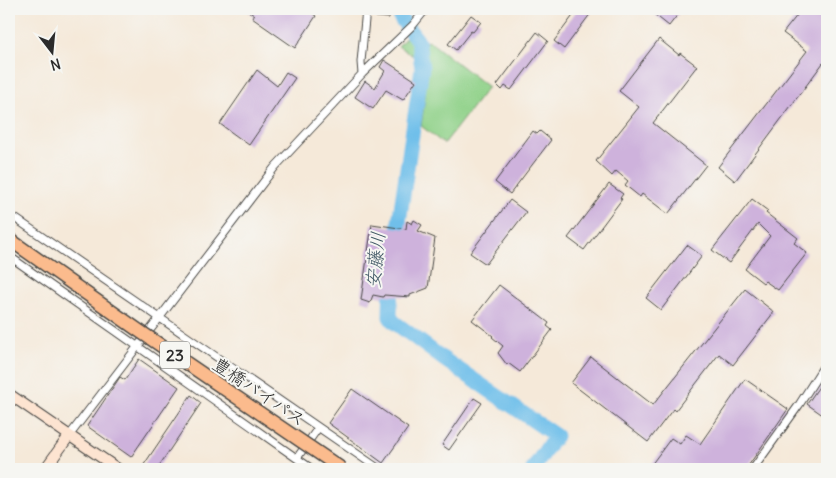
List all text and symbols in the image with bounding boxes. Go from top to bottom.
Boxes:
north arrow [28,28,78,78]
text: N [48,55,63,74]
water label: 安藤川 [360,230,390,290]
road number: 23 [160,342,190,368]
street label: 豊橋バイパス [208,352,310,431]

